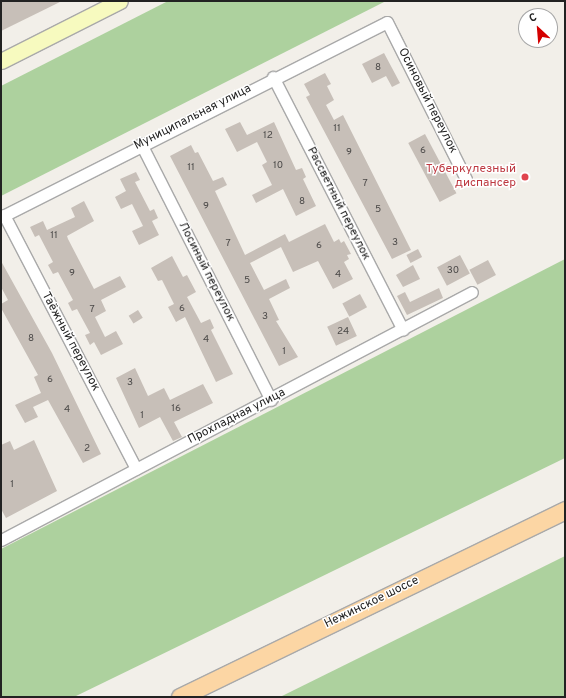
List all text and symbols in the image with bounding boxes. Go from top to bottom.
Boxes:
north arrow [518,8,558,48]
text: С [527,10,539,26]
street label: Осиновый переулок [394,46,460,156]
house number: 8 [375,62,381,74]
street label: Муниципальная улица [132,82,254,154]
house number: 11 [333,123,341,135]
house number: 12 [263,130,273,142]
street label: Рассветный переулок [303,145,373,263]
house number: 6 [420,145,426,157]
house number: 9 [346,147,352,159]
house number: 10 [273,160,283,172]
house number: 11 [187,162,195,174]
place label: Туберкулезный диспансер [426,163,516,191]
marker: Туберкулезный диспансер [519,171,531,183]
house number: 7 [362,178,368,190]
house number: 8 [299,196,305,208]
house number: 9 [203,201,209,213]
house number: 5 [375,204,381,216]
street label: Лосиный переулок [175,220,237,324]
house number: 11 [50,230,58,242]
house number: 3 [392,237,398,249]
house number: 7 [225,238,231,250]
house number: 6 [316,240,322,252]
house number: 30 [447,265,459,277]
house number: 9 [69,268,75,280]
house number: 4 [335,269,341,281]
house number: 5 [244,275,250,287]
street label: Таёжный переулок [38,290,102,394]
house number: 6 [179,303,185,315]
house number: 7 [89,304,95,316]
house number: 3 [262,311,268,323]
house number: 24 [337,326,349,338]
house number: 8 [28,333,34,345]
house number: 4 [203,334,209,346]
house number: 1 [282,346,286,358]
house number: 6 [47,374,53,386]
house number: 3 [127,377,133,389]
street label: Прохладная улица [186,386,288,448]
house number: 16 [171,403,181,415]
house number: 4 [64,404,70,416]
house number: 1 [140,410,144,422]
house number: 2 [84,443,90,455]
house number: 1 [10,479,14,491]
street label: Нежинское шоссе [322,574,422,632]

